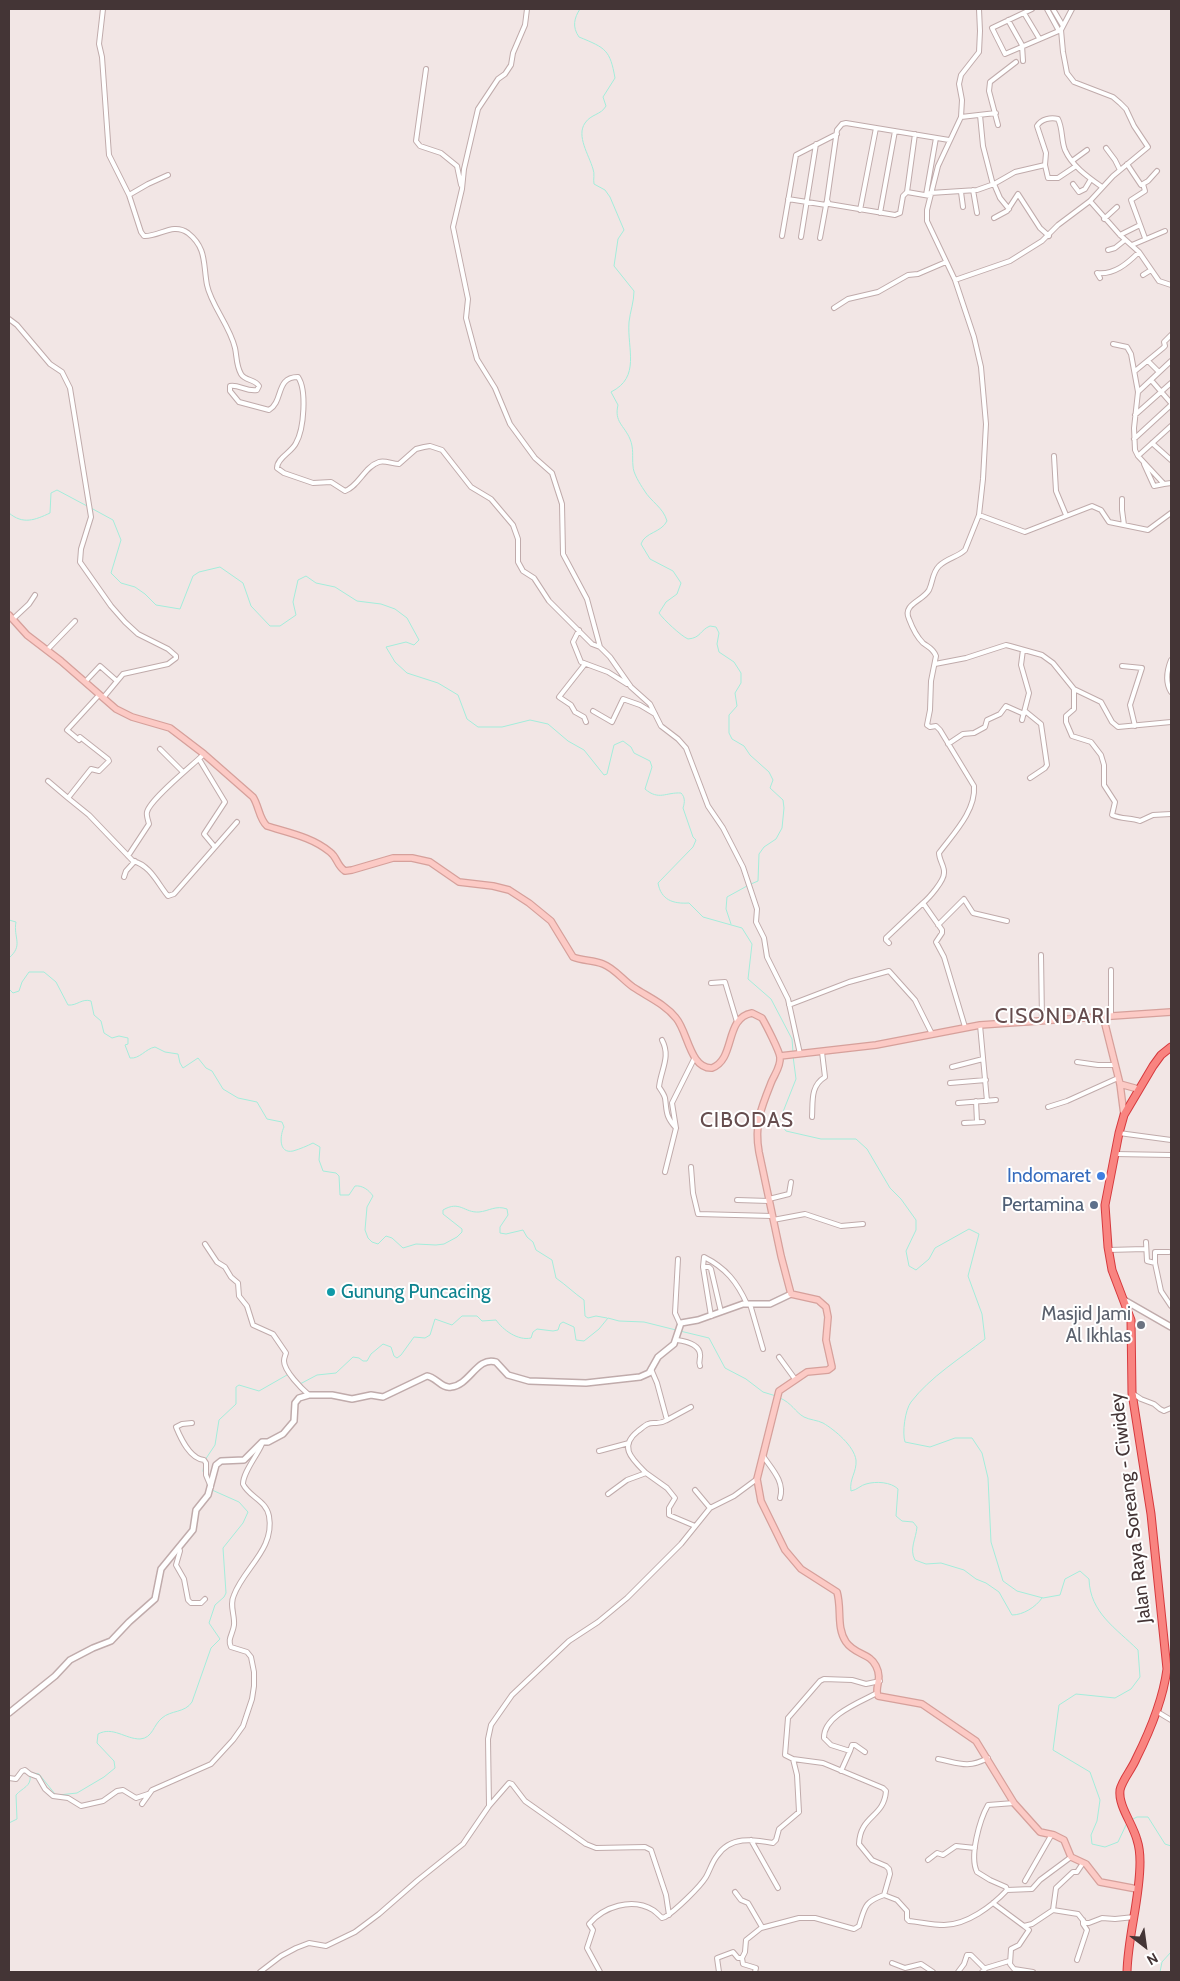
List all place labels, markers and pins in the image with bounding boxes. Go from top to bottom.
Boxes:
place label: Indomaret [1007,1165,1091,1187]
marker: Indomaret [1095,1170,1107,1182]
place label: Pertamina [1002,1194,1084,1216]
marker: Pertamina [1088,1199,1100,1211]
place label: Gunung Puncacing [341,1281,490,1303]
marker: Gunung Puncacing [325,1286,337,1298]
place label: Masjid Jami Al Ikhlas [1041,1303,1131,1347]
marker: Masjid Jami Al Ikhlas [1135,1319,1147,1331]

